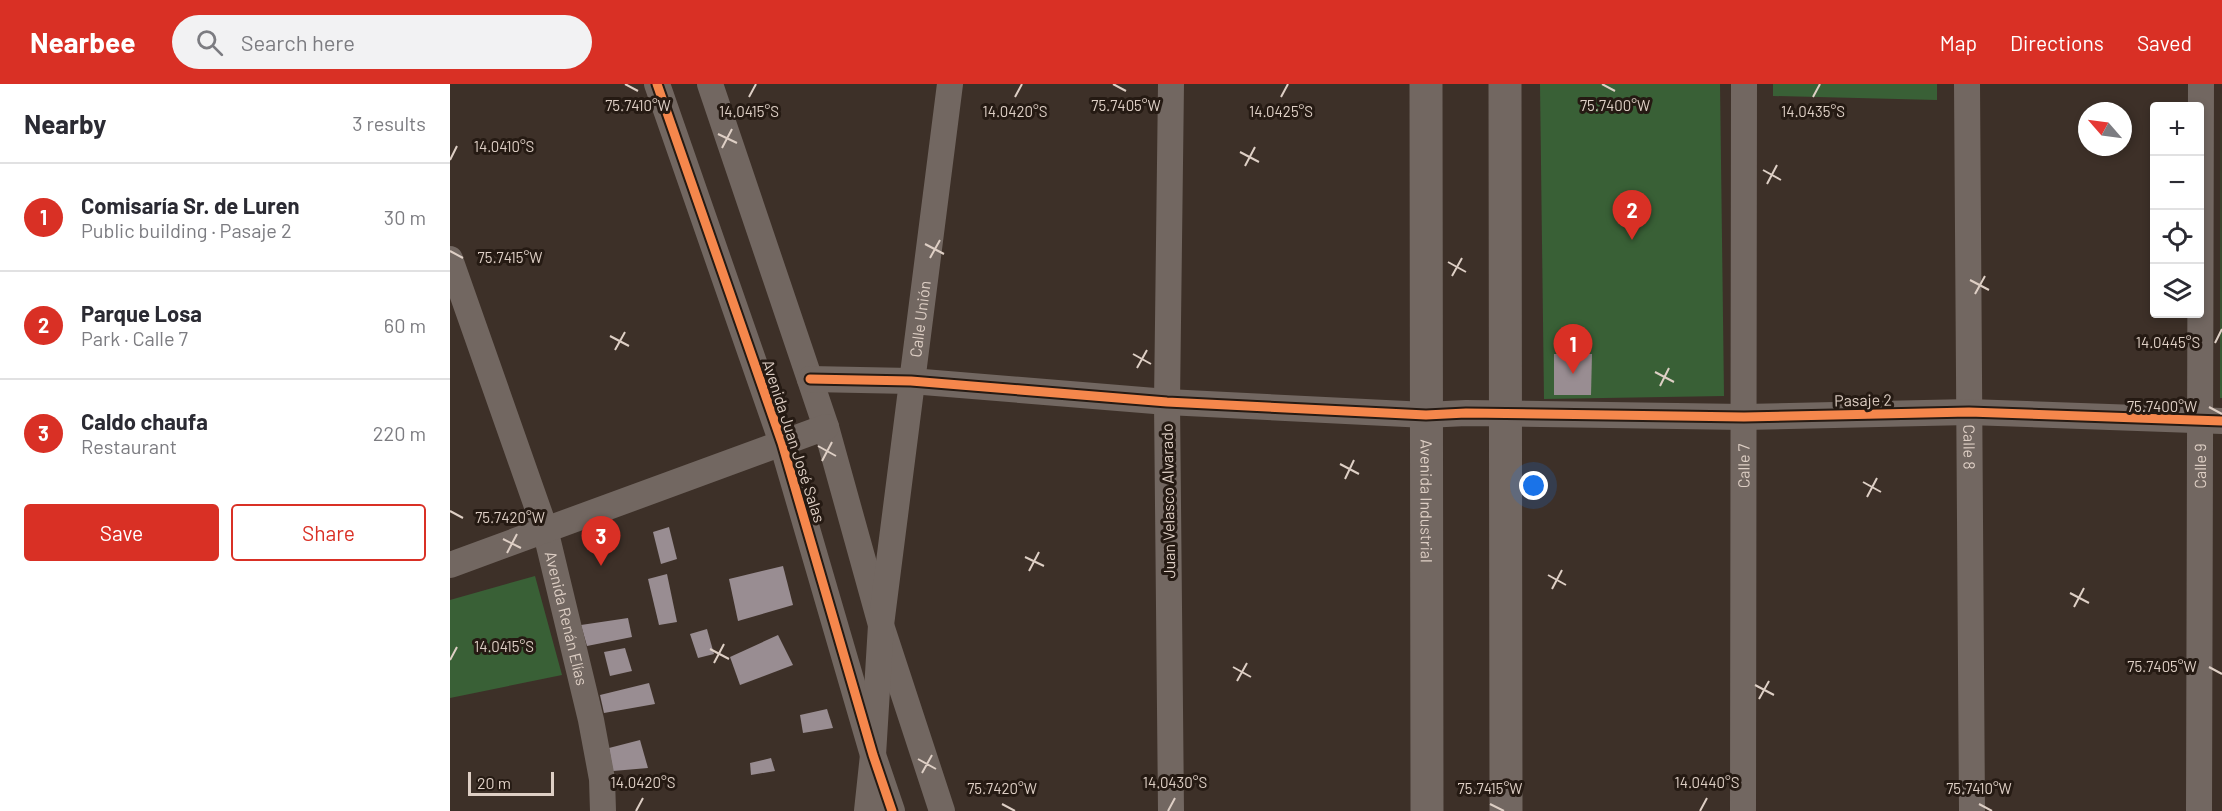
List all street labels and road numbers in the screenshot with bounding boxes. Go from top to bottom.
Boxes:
street label: Calle Unión [905,279,934,358]
street label: Avenida Juan José Salas [759,357,830,525]
street label: Pasaje 2 [1834,389,1892,410]
street label: Juan Velasco Alvarado [1157,423,1178,579]
street label: Calle 8 [1960,424,1980,470]
street label: Avenida Industrial [1417,439,1437,563]
street label: Calle 7 [1733,443,1753,488]
street label: Calle 9 [2190,443,2209,489]
street label: Avenida Renán Elías [542,549,592,687]

